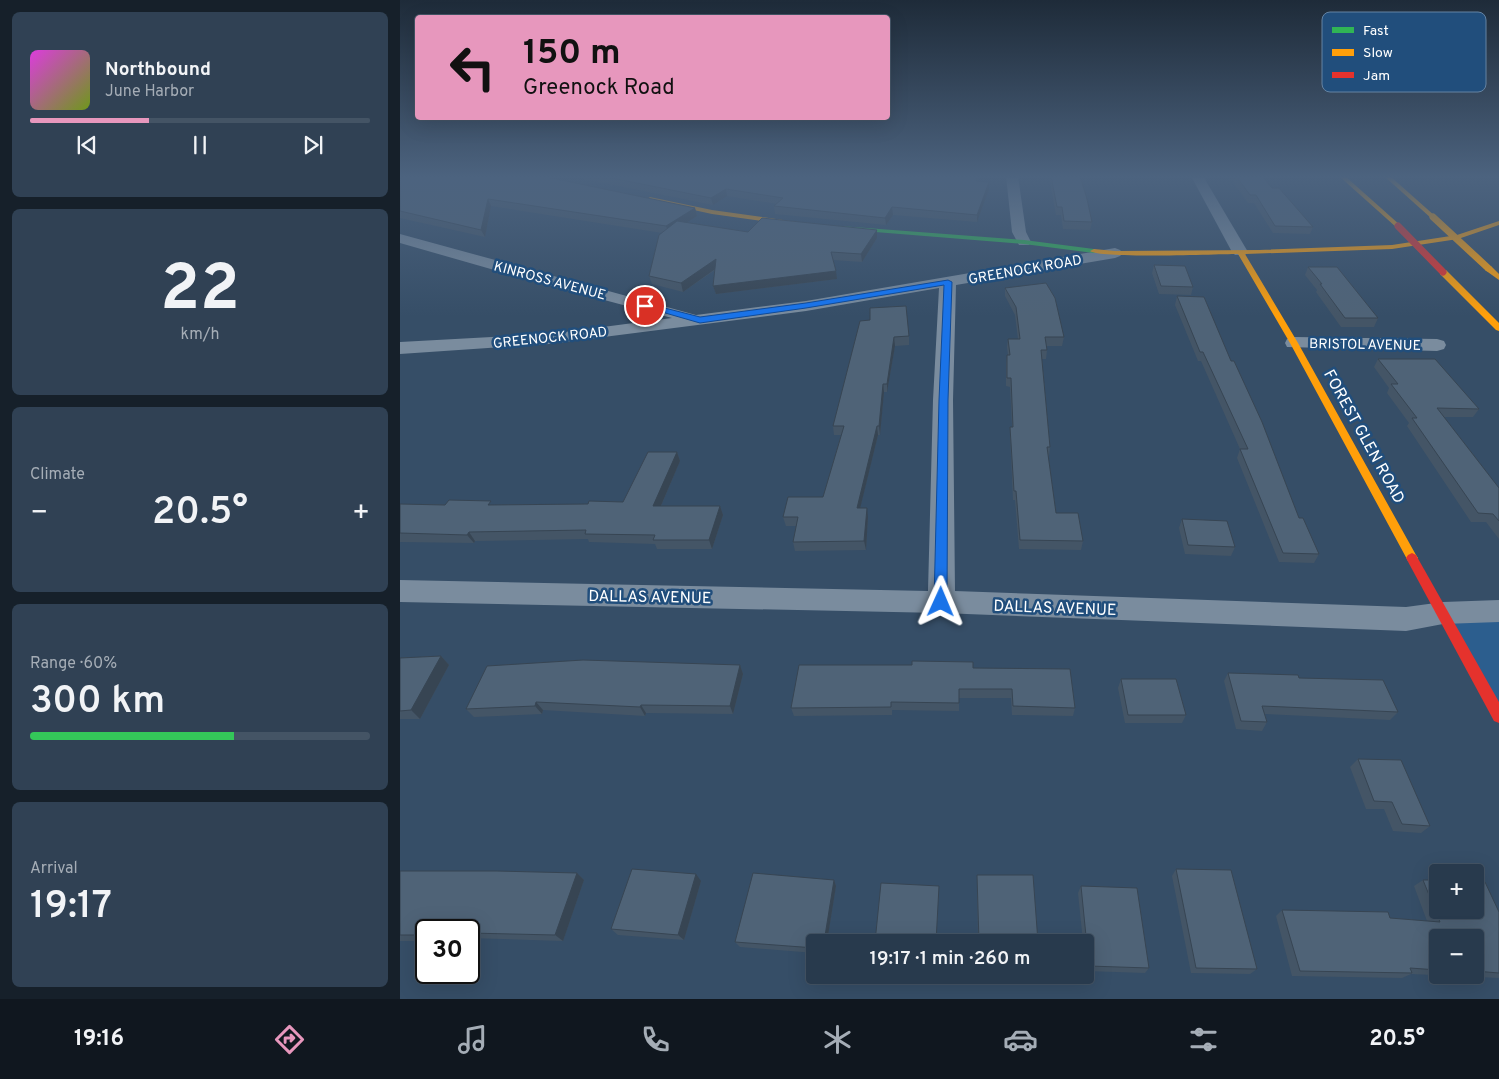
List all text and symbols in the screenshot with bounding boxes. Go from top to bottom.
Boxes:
legend [1322,12,1486,92]
text: Fast [1363,23,1389,40]
text: 150 m [523,32,621,76]
icon: left [440,35,505,100]
text: Slow [1363,45,1393,62]
text: Northbound [105,58,211,82]
text: Jam [1363,68,1390,85]
text: Greenock Road [523,75,675,102]
text: June Harbor [105,82,194,102]
icon: previous [73,131,101,159]
icon: pause [186,131,214,159]
icon: next [299,131,327,159]
text: 22 [160,251,240,333]
street label: GREENOCK ROAD [967,252,1083,289]
street label: KINROSS AVENUE [492,258,608,305]
pin [624,285,666,327]
icon: arrive [631,292,659,320]
street label: GREENOCK ROAD [492,324,608,353]
text: km/h [181,325,219,345]
street label: BRISTOL AVENUE [1309,336,1421,355]
street label: FOREST GLEN ROAD [1318,367,1408,507]
text: Climate [30,465,85,485]
text: 20.5° [152,489,248,538]
text: − [30,496,48,532]
text: + [352,496,370,532]
position arrow [914,575,966,627]
street label: DALLAS AVENUE [588,587,712,609]
street label: DALLAS AVENUE [993,597,1117,621]
text: Range · 60% [30,654,117,674]
text: 300 km [30,678,165,727]
text: Arrival [30,859,78,879]
map controls [1429,864,1484,984]
button: + [1429,864,1484,919]
text: 19:17 [30,883,112,932]
speed limit sign: 30 [415,919,480,984]
button: − [1429,929,1484,984]
text: 19:17 · 1 min · 260 m [870,947,1030,971]
icon: directions [272,1022,307,1057]
icon: music [455,1022,490,1057]
icon: phone [638,1022,673,1057]
icon: climate [820,1022,855,1057]
icon: car [1003,1022,1038,1057]
icon: filters [1186,1022,1221,1057]
text: 19:16 [74,1026,124,1053]
text: 20.5° [1369,1026,1425,1053]

